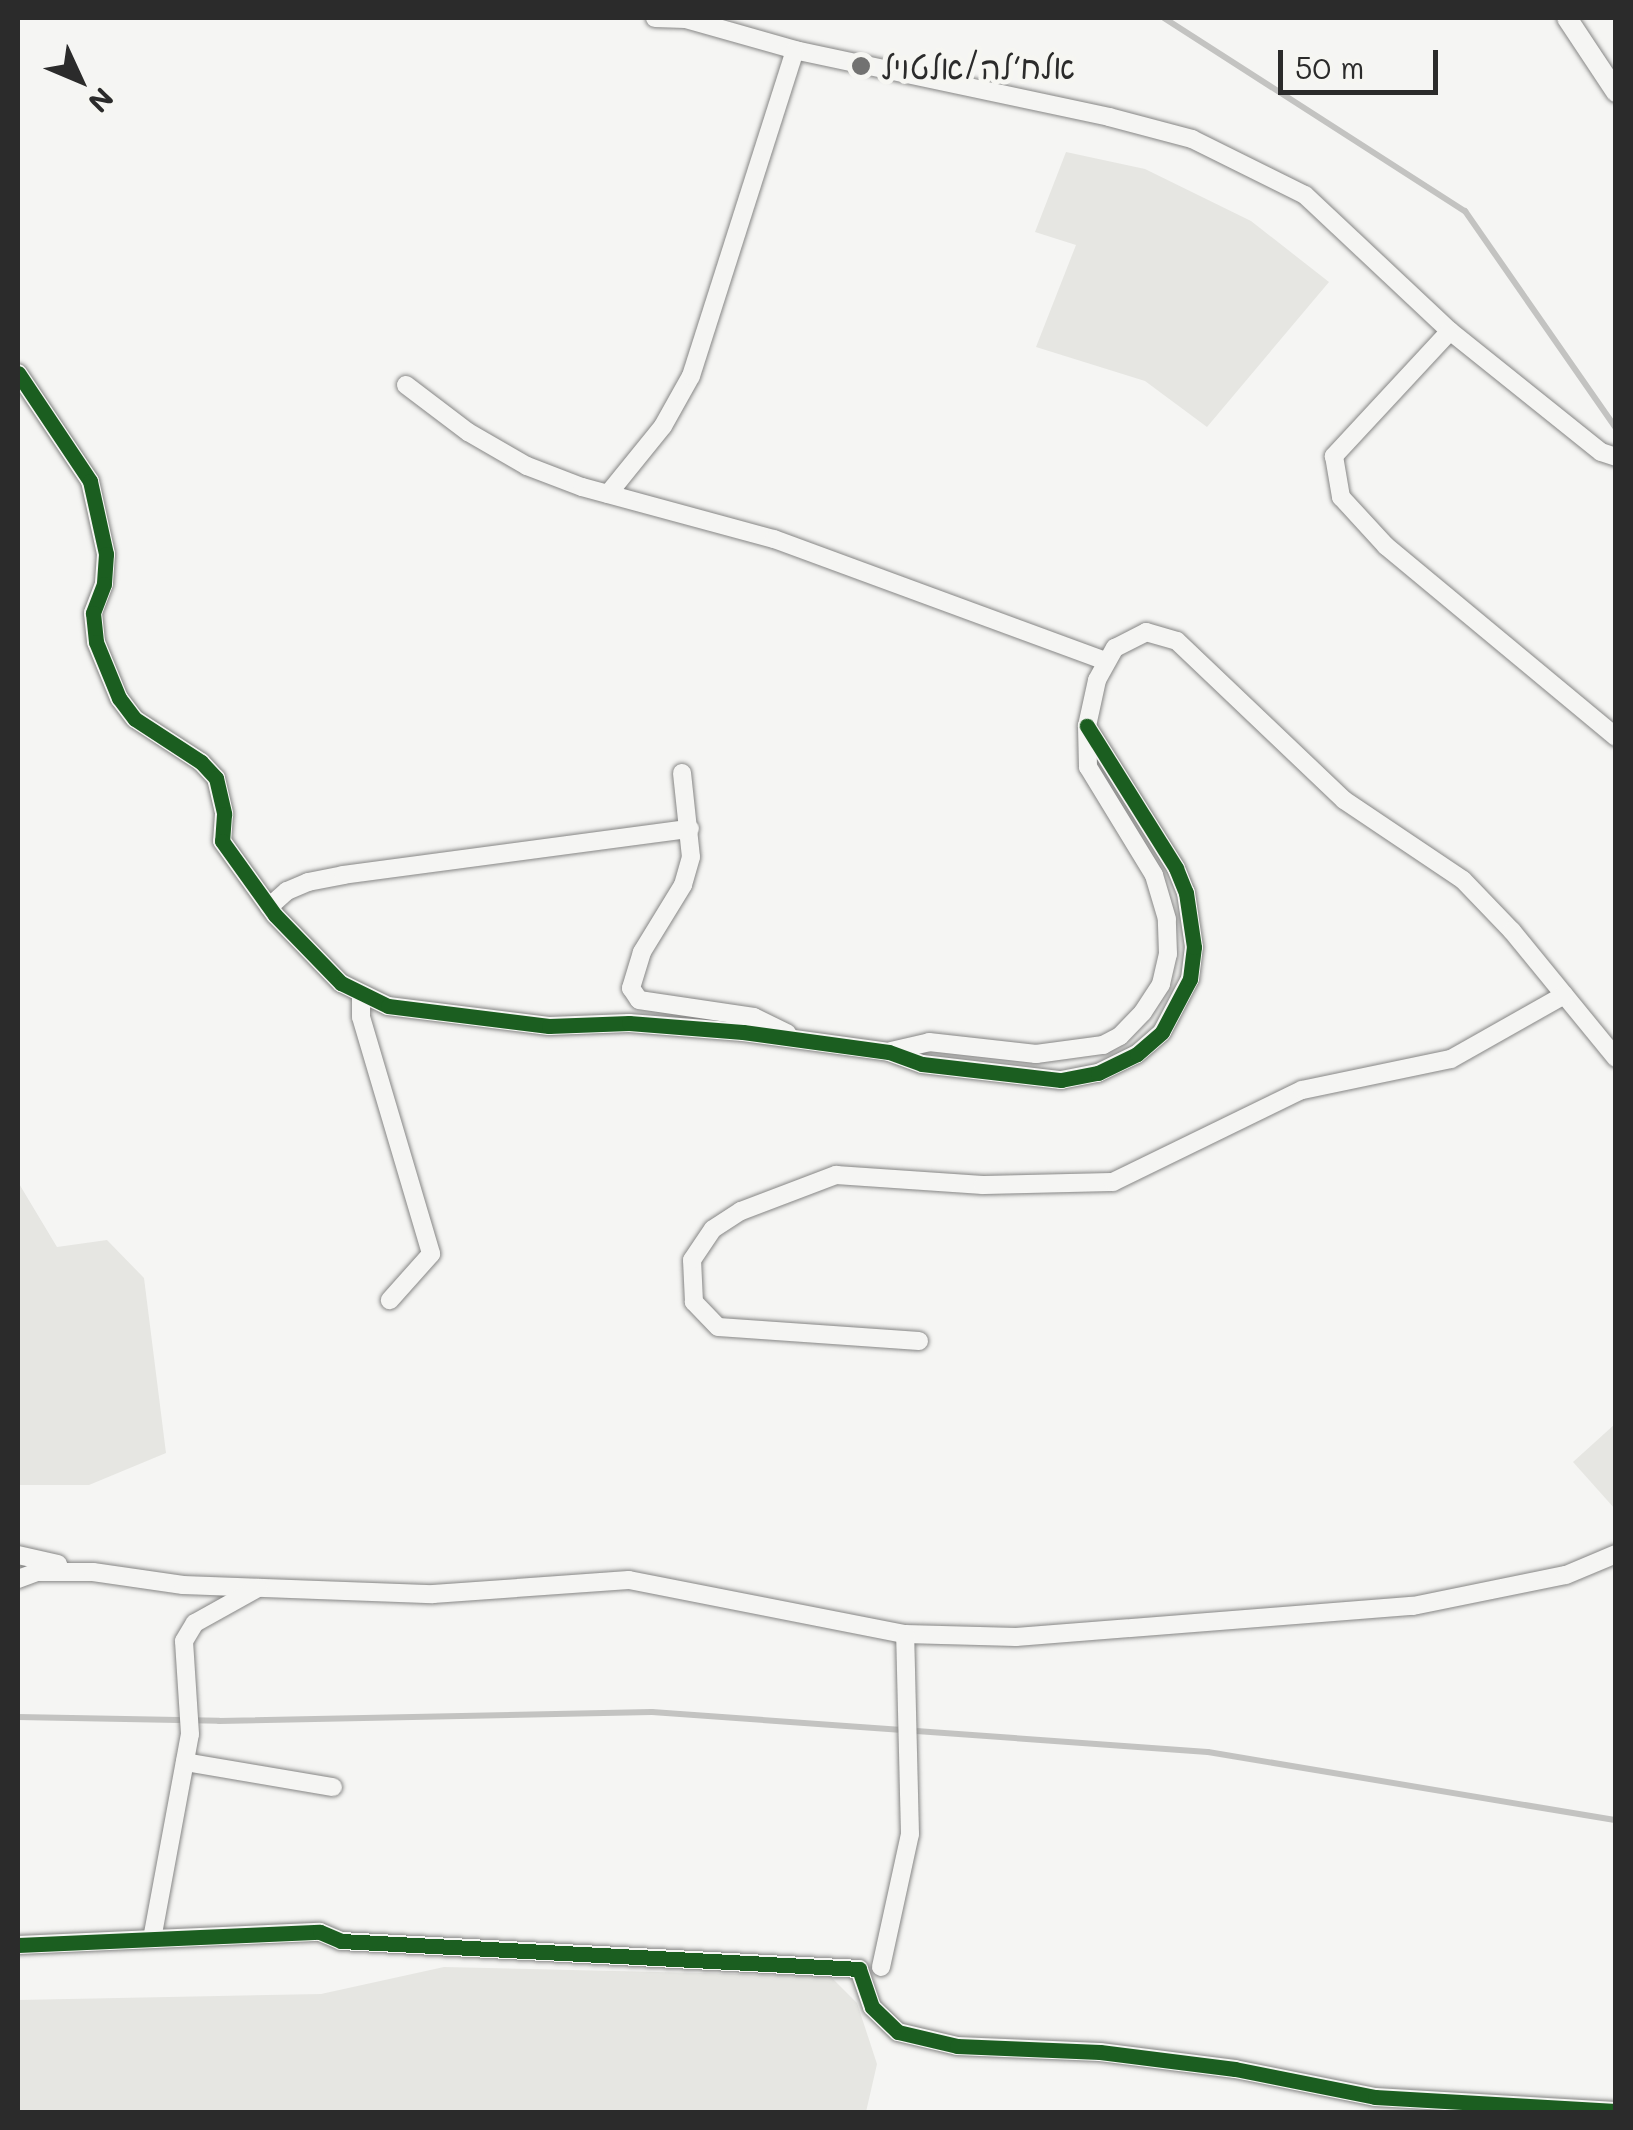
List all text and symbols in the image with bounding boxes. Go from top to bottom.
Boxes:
north arrow [30,30,130,130]
scale bar [1283,30,1443,92]
place label: אלח׳לה/אלטויל [881,47,1075,85]
text: 50 m [1295,47,1365,87]
marker: אלח׳לה/אלטויל [850,55,872,77]
text: N [81,81,122,121]

